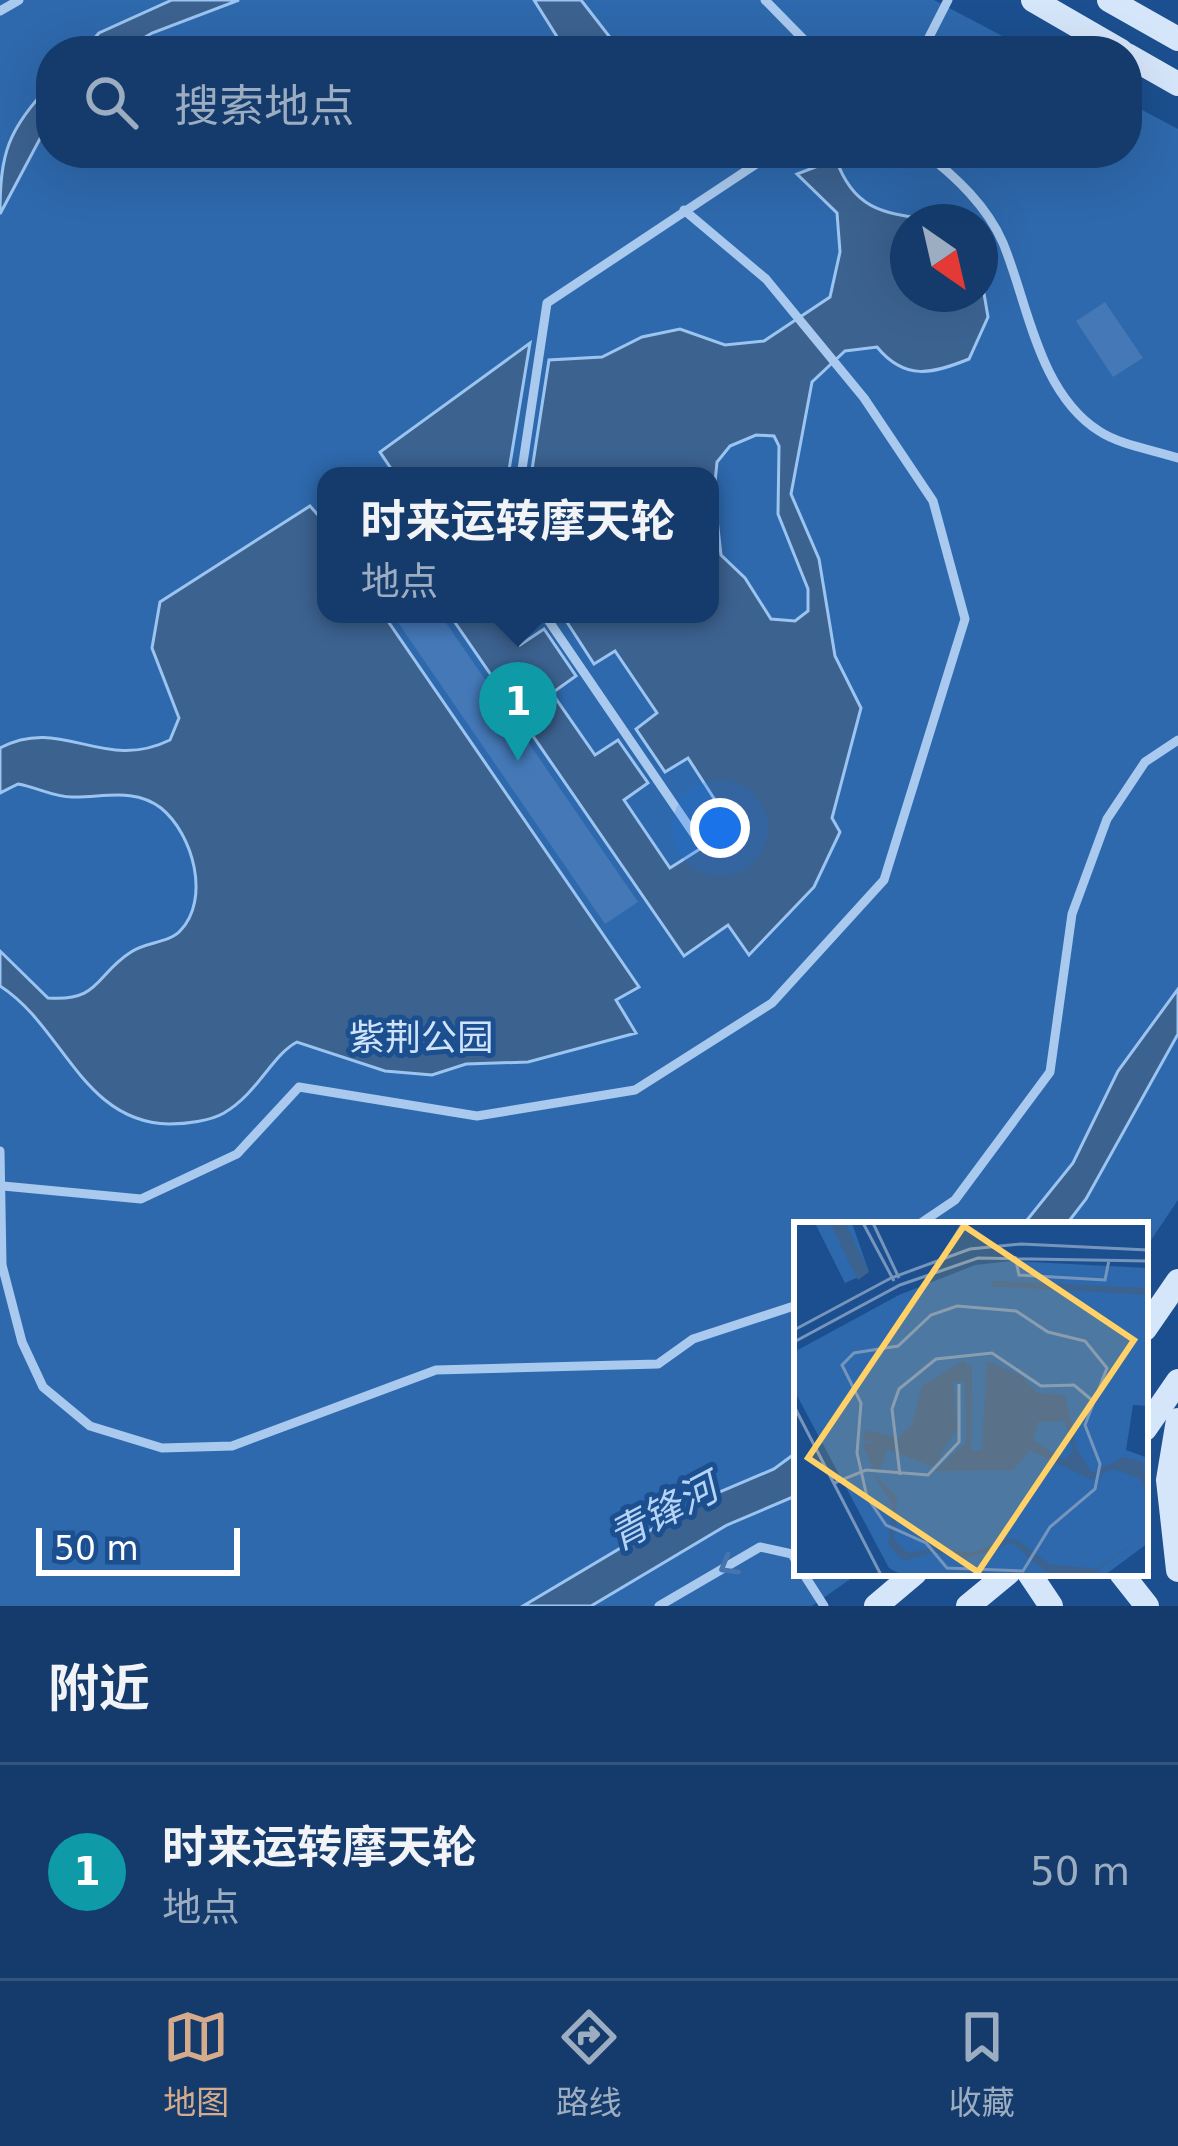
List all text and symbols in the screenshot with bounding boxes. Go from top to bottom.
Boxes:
search box [36,36,1142,168]
icon: search [78,69,144,135]
text: 搜索地点 [174,80,354,133]
north arrow [890,204,998,312]
popup [317,467,719,623]
text: 时来运转摩天轮 [360,495,676,548]
text: 地点 [360,559,439,604]
pin: 1 [479,662,557,761]
your location [690,798,750,858]
park label: 紫荆公园 [349,1017,493,1058]
inset map [794,1222,1148,1576]
water label: 青锋河 [601,1461,731,1559]
scale bar [36,1522,240,1575]
text: 50 m [54,1529,139,1568]
one-way arrow [719,1551,741,1574]
text: 附近 [48,1659,150,1718]
text: 时来运转摩天轮 [162,1821,477,1874]
text: 1 [73,1849,101,1894]
text: 50 m [1030,1849,1130,1894]
text: 地点 [162,1885,240,1930]
tab: 地图 [163,2004,229,2124]
tab: 路线 [556,2004,622,2124]
tab: 收藏 [949,2004,1015,2124]

